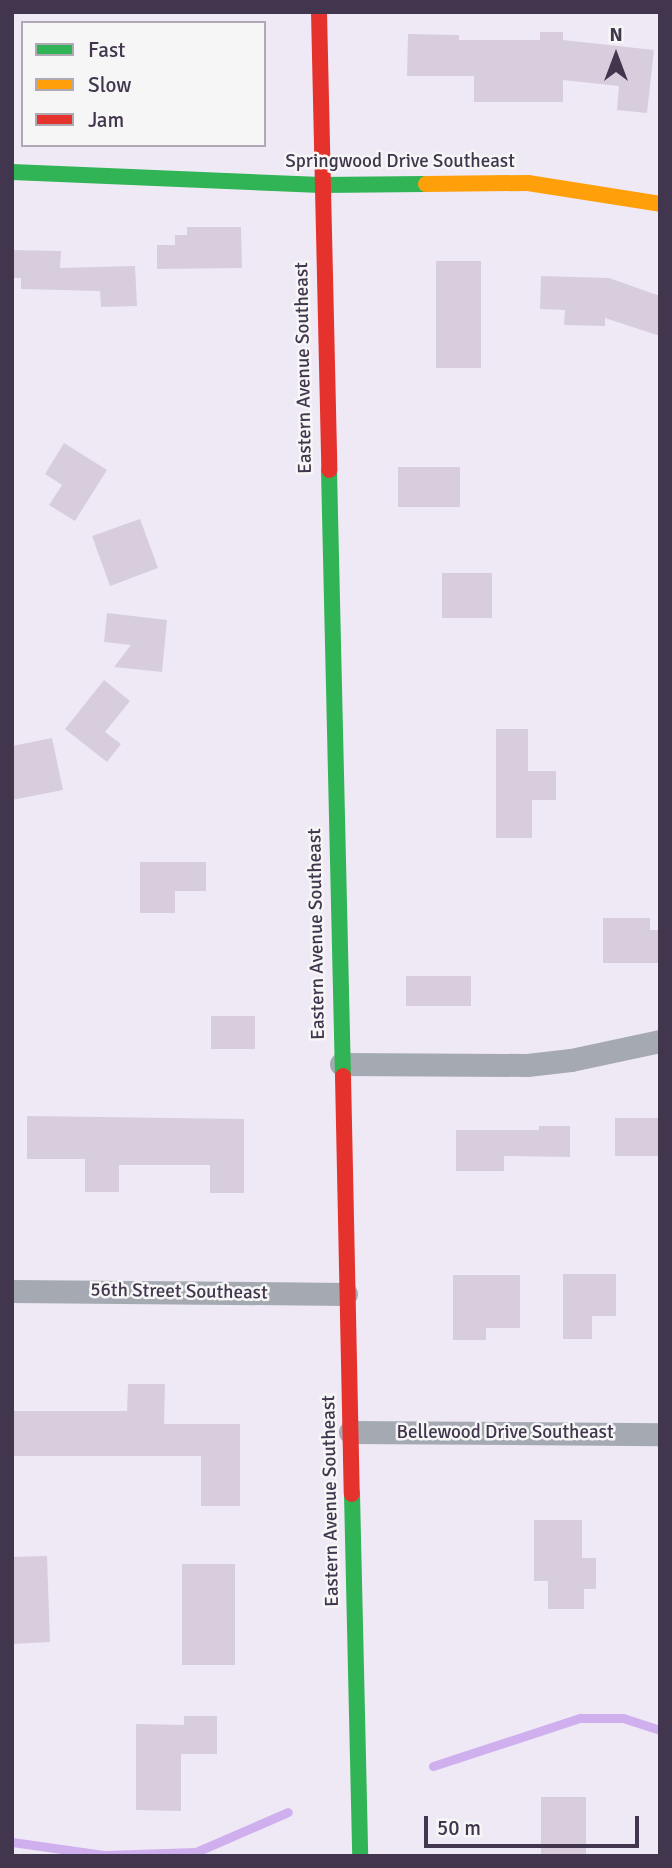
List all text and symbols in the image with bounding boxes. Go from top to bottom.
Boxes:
legend [21,21,266,147]
north arrow [581,21,651,91]
text: N [609,23,623,47]
text: Fast [88,37,125,63]
text: Slow [88,72,132,98]
text: Jam [88,107,124,133]
street label: Springwood Drive Southeast [285,151,515,173]
street label: Eastern Avenue Southeast [291,262,317,474]
street label: Eastern Avenue Southeast [304,828,330,1040]
street label: 56th Street Southeast [90,1279,268,1305]
street label: Eastern Avenue Southeast [318,1395,344,1607]
street label: Bellewood Drive Southeast [396,1422,614,1444]
scale bar [427,1801,642,1845]
text: 50 m [437,1815,481,1841]

